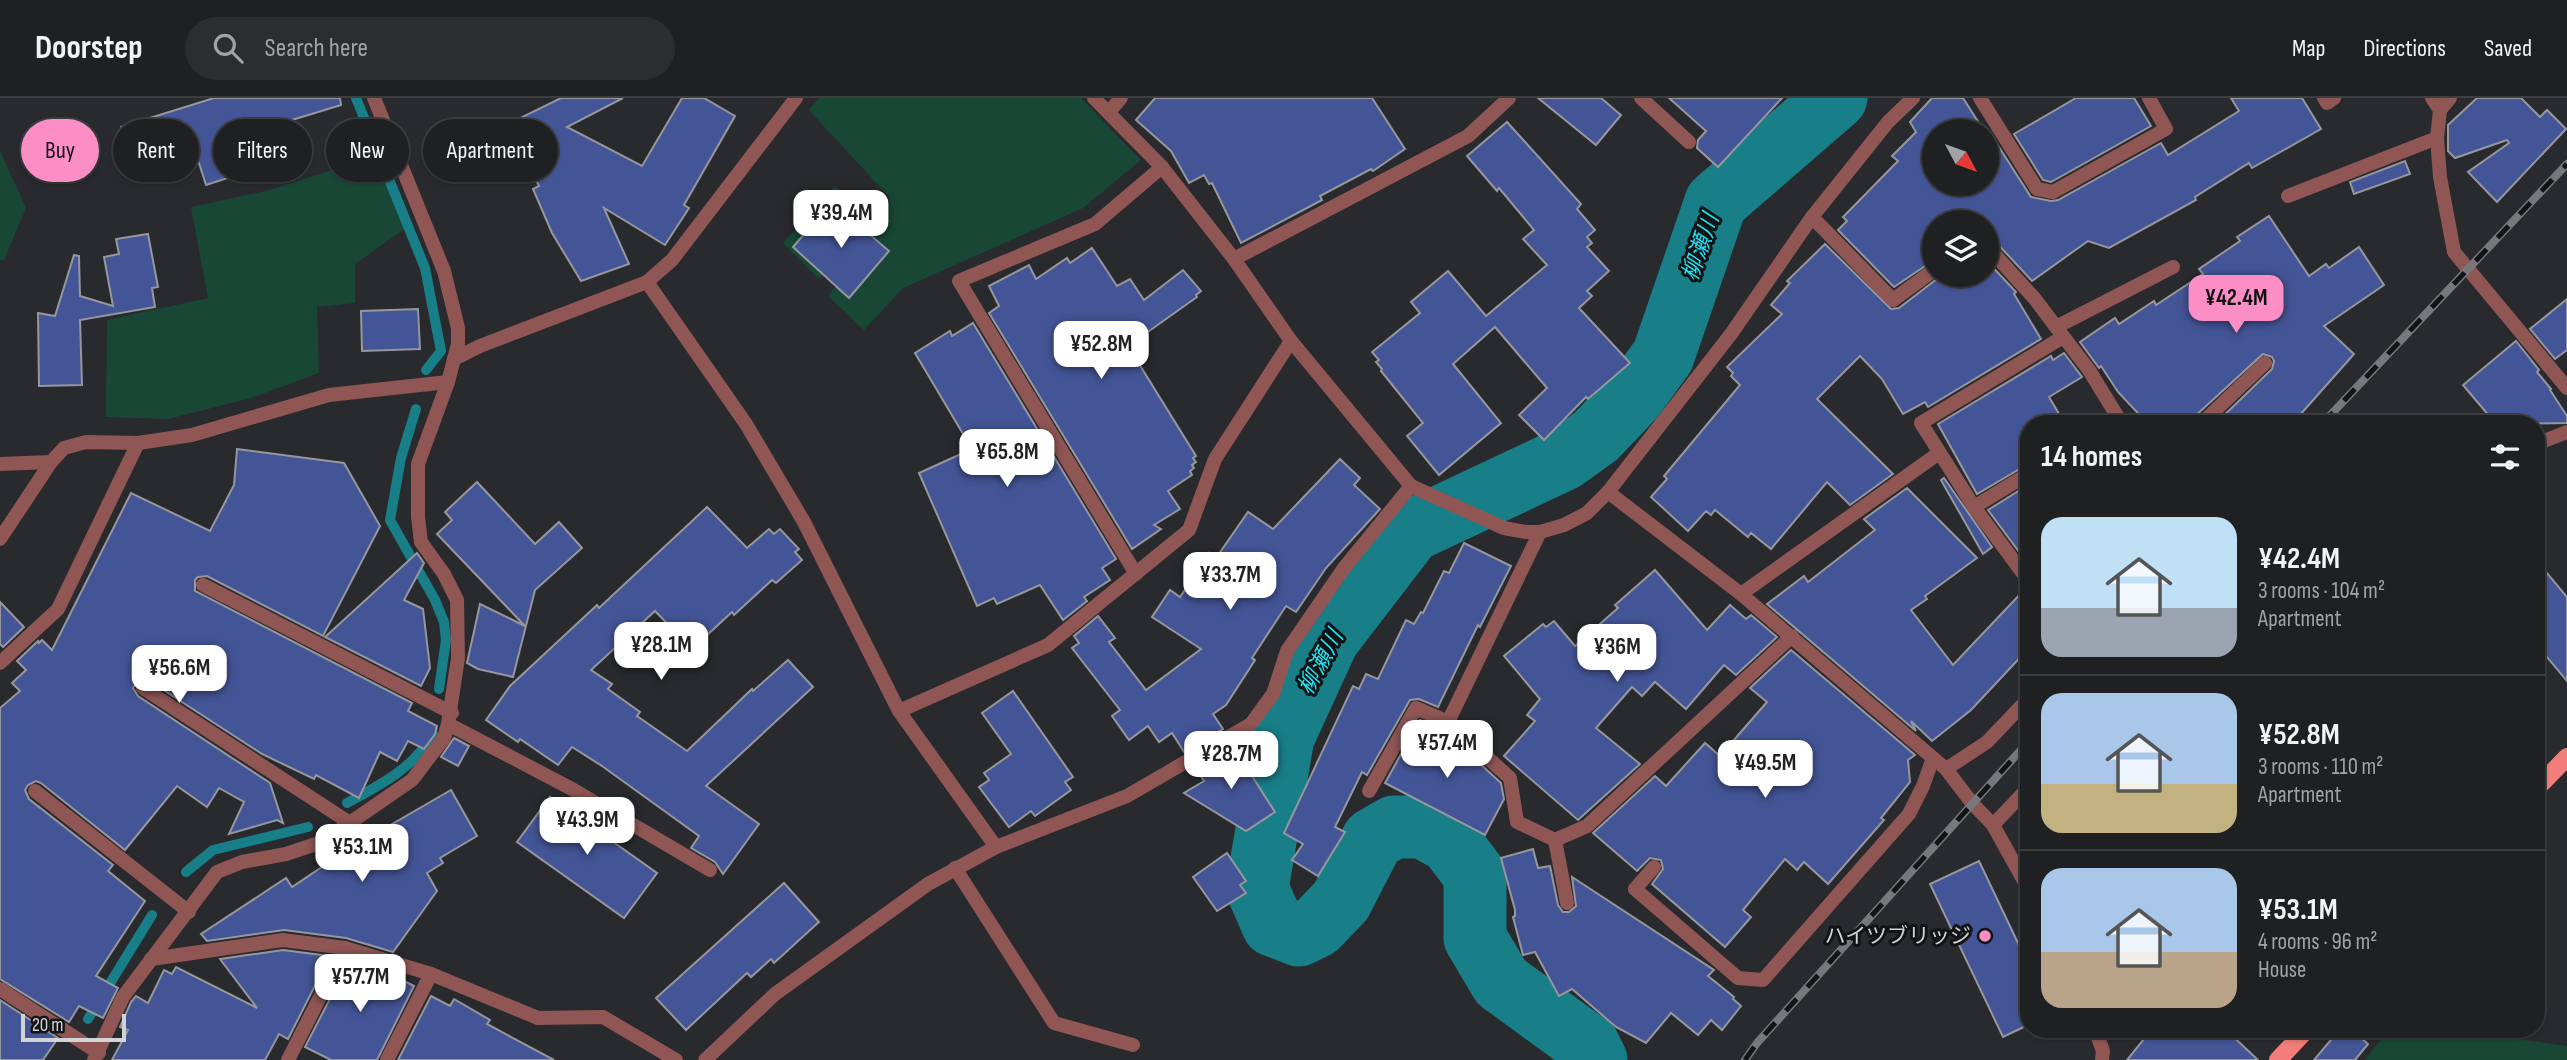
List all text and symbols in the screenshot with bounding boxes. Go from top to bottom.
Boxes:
search box [185,17,675,80]
text: Doorstep [35,28,143,68]
icon: search [209,29,247,67]
text: Search here [265,33,368,64]
text: Map [2292,34,2325,63]
text: Directions [2363,34,2446,63]
text: Saved [2484,34,2532,63]
chip: Buy [21,119,99,182]
chip: Rent [113,119,199,182]
chip: Filters [213,119,312,182]
chip: New [326,119,409,182]
chip: Apartment [423,119,558,182]
north arrow [1922,119,1998,196]
map controls [1922,119,1999,287]
pin: ¥39.4M [784,190,898,250]
text: ¥39.4M [809,199,873,227]
water label: 柳瀬川 [1676,207,1726,285]
button: layers [1922,210,1999,287]
pin: ¥42.4M [2179,275,2293,335]
text: ¥42.4M [2205,284,2267,312]
pin: ¥52.8M [1044,322,1158,381]
text: ¥52.8M [1070,330,1132,358]
pin: ¥65.8M [950,430,1064,489]
text: ¥65.8M [975,438,1039,466]
icon: filters [2486,438,2524,476]
text: 14 homes [2041,439,2142,475]
text: ¥42.4M [2258,541,2340,577]
icon: home [2097,545,2181,629]
pin: ¥33.7M [1173,552,1287,612]
text: ¥33.7M [1199,561,1261,589]
text: 3 rooms · 104 m² [2258,577,2385,605]
text: Apartment [2258,605,2342,633]
pin: ¥28.1M [604,622,718,682]
water label: 柳瀬川 [1292,623,1351,700]
pin: ¥36M [1576,624,1658,684]
text: ¥28.1M [630,631,692,659]
text: ¥36M [1593,633,1641,661]
pin: ¥56.6M [122,646,236,705]
text: ¥56.6M [148,654,210,682]
text: ¥52.8M [2258,717,2340,753]
pin: ¥57.4M [1390,720,1504,780]
icon: home [2097,721,2181,805]
text: ¥57.4M [1417,729,1477,757]
pin: ¥28.7M [1174,732,1288,791]
text: ¥28.7M [1200,740,1262,768]
pin: ¥49.5M [1708,740,1822,800]
text: ¥49.5M [1734,749,1796,777]
text: 3 rooms · 110 m² [2258,753,2383,781]
text: Apartment [2258,781,2342,809]
pin: ¥43.9M [530,798,644,857]
text: ¥43.9M [556,806,618,834]
pin: ¥53.1M [305,824,419,884]
text: ¥53.1M [331,833,393,861]
text: ¥53.1M [2258,892,2338,928]
icon: home [2097,896,2181,980]
place label: ハイツブリッジ [1824,924,1971,949]
marker: ハイツブリッジ [1977,928,1993,944]
text: 4 rooms · 96 m² [2258,928,2377,956]
pin: ¥57.7M [303,954,417,1014]
text: House [2258,956,2306,984]
text: ¥57.7M [331,963,389,991]
scale bar [21,1011,126,1043]
text: 20 m [32,1014,64,1037]

